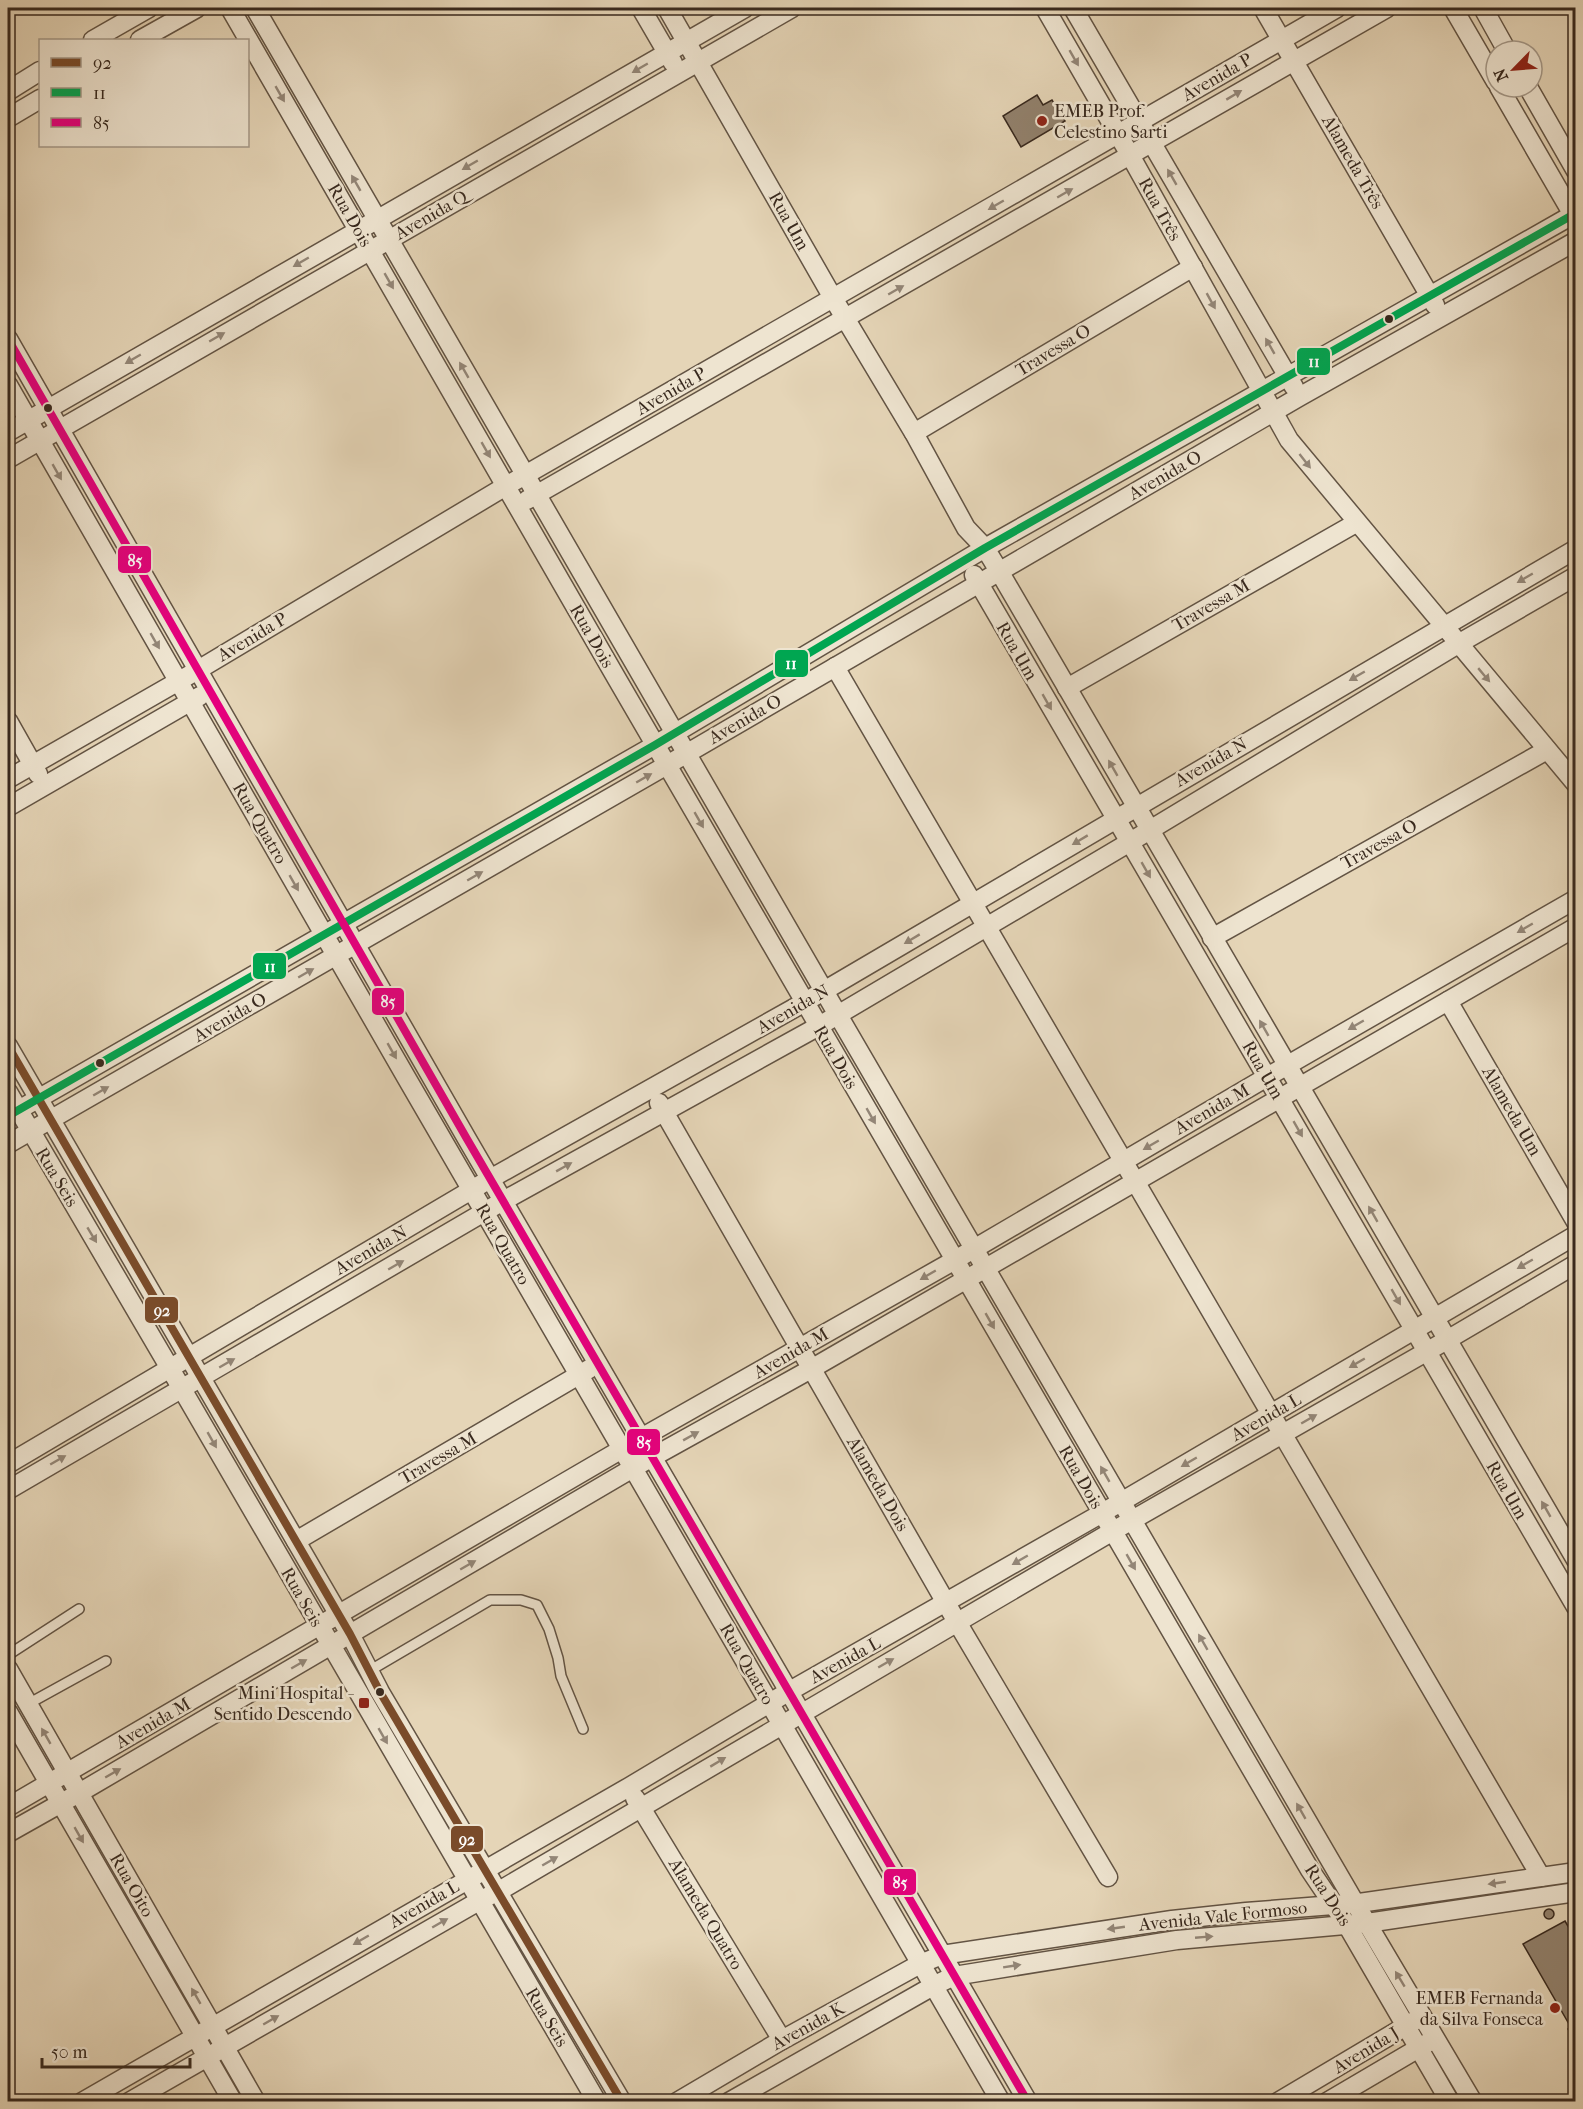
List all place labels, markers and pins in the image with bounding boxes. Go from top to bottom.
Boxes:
place label: EMEB Prof. Celestino Sarti [1054,101,1168,143]
marker: EMEB Prof. Celestino Sarti [1035,114,1049,128]
unlabelled marker [1383,313,1395,325]
unlabelled marker [42,402,54,414]
unlabelled marker [94,1057,106,1069]
place label: Mini Hospital - Sentido Descendo [214,1683,354,1725]
unlabelled marker [374,1686,386,1698]
marker: Mini Hospital - Sentido Descendo [357,1696,371,1710]
place label: EMEB Fernanda da Silva Fonseca [1416,1988,1544,2030]
marker: EMEB Fernanda da Silva Fonseca [1548,2001,1562,2015]

